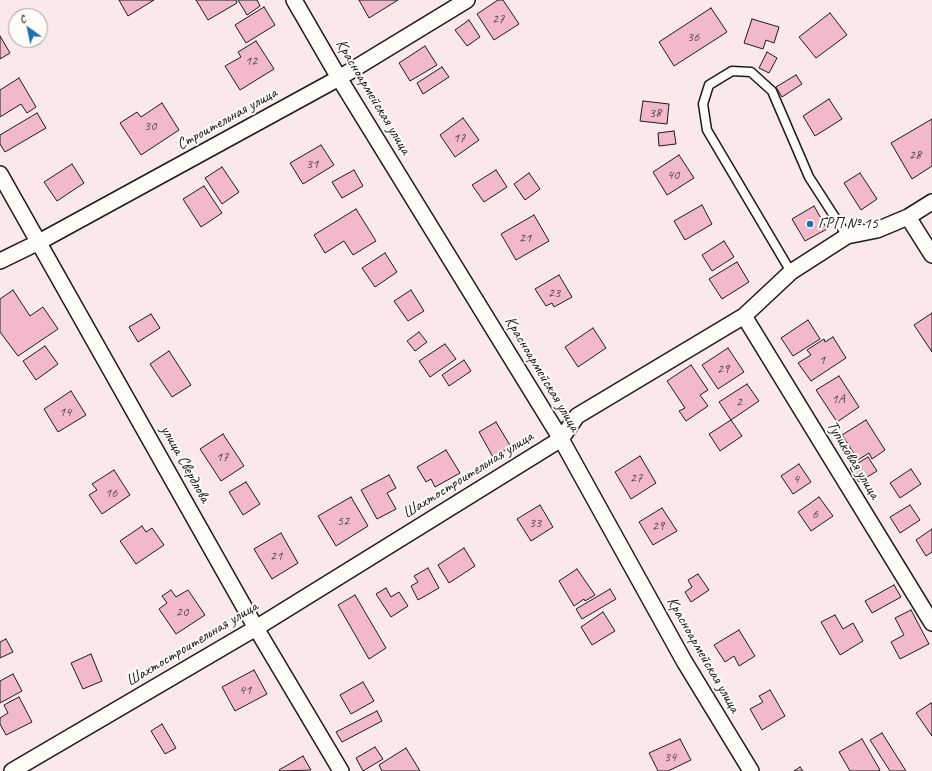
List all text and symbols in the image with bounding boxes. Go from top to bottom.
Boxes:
north arrow [8,8,48,48]
text: С [16,11,28,26]
house number: 27 [492,11,504,27]
house number: 36 [687,29,699,45]
street label: Красноармейская улица [331,36,415,158]
house number: 12 [245,53,257,69]
street label: Строительная улица [173,83,281,155]
house number: 38 [649,105,661,121]
house number: 30 [144,118,156,134]
house number: 17 [453,130,465,146]
house number: 28 [909,147,921,163]
house number: 31 [306,156,318,172]
house number: 40 [667,167,679,183]
place label: ГРП № 15 [818,214,878,234]
marker: ГРП № 15 [805,219,815,229]
house number: 21 [519,230,531,246]
house number: 23 [548,285,560,301]
street label: Красноармейская улица [500,313,584,435]
house number: 1 [819,352,825,368]
house number: 29 [717,361,729,377]
house number: 1А [831,391,845,407]
house number: 2 [736,394,742,410]
house number: 14 [59,404,71,420]
street label: Тупиковая улица [822,417,884,503]
street label: улица Свердлова [156,422,214,506]
street label: Шахтостроительная улица [399,427,537,523]
house number: 17 [216,449,228,465]
house number: 27 [630,470,642,486]
house number: 4 [793,471,799,487]
house number: 16 [105,485,117,501]
house number: 6 [812,506,818,522]
house number: 52 [337,513,349,529]
house number: 33 [529,515,541,531]
house number: 29 [652,518,664,534]
house number: 21 [270,548,282,564]
street label: Красноармейская улица [662,593,744,717]
street label: Шахтостроительная улица [123,597,261,691]
house number: 20 [176,604,188,620]
house number: 41 [239,682,251,698]
house number: 34 [664,749,676,765]

